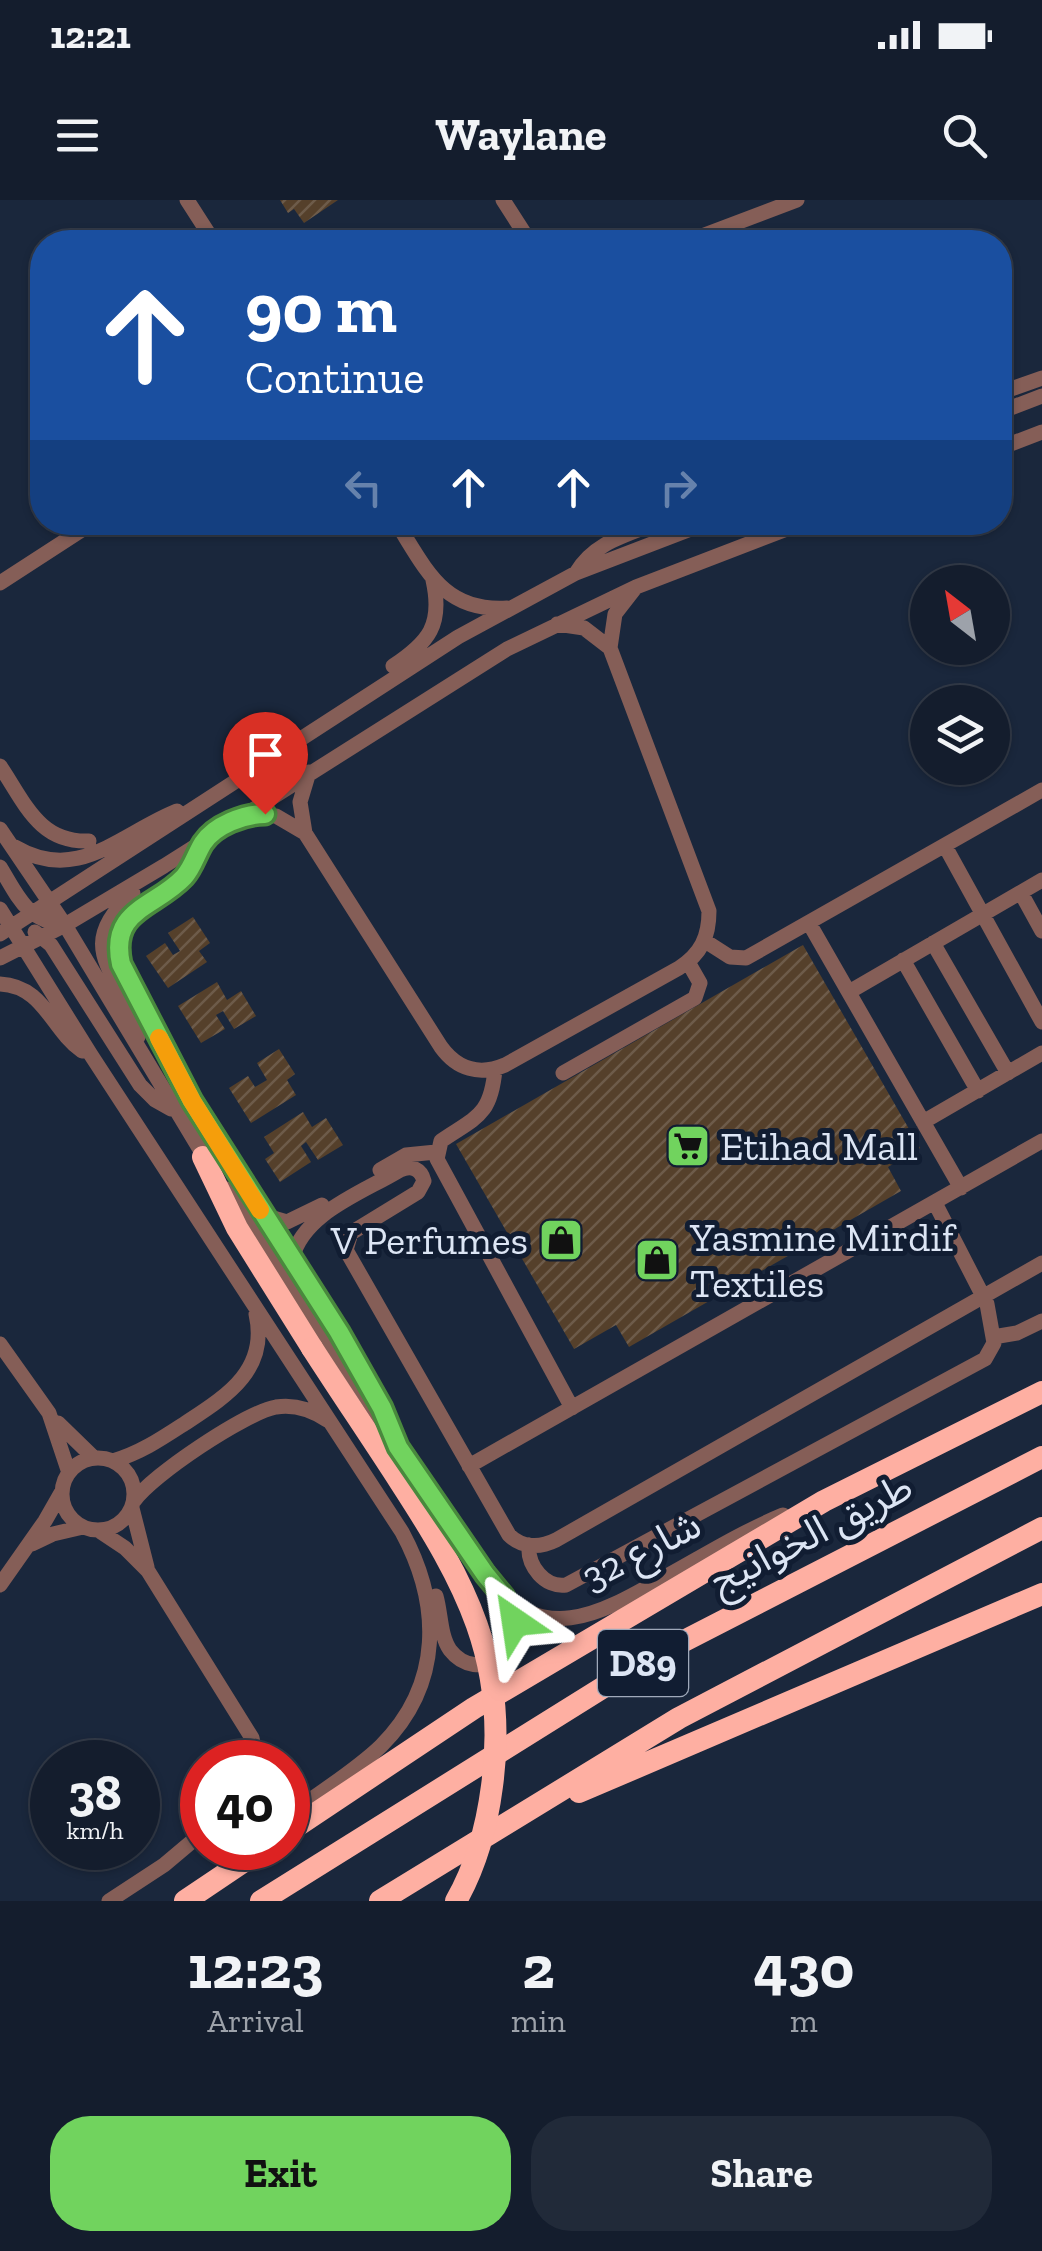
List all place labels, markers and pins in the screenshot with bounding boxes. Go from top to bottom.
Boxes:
pin [223,712,308,815]
place label: Etihad Mall [720,1122,918,1170]
supermarket icon: Etihad Mall [665,1123,711,1169]
place label: Yasmine Mirdif Textiles [689,1213,958,1307]
place label: V Perfumes [330,1216,528,1264]
shop icon: V Perfumes [538,1217,584,1263]
shop icon: Yasmine Mirdif Textiles [634,1237,680,1283]

